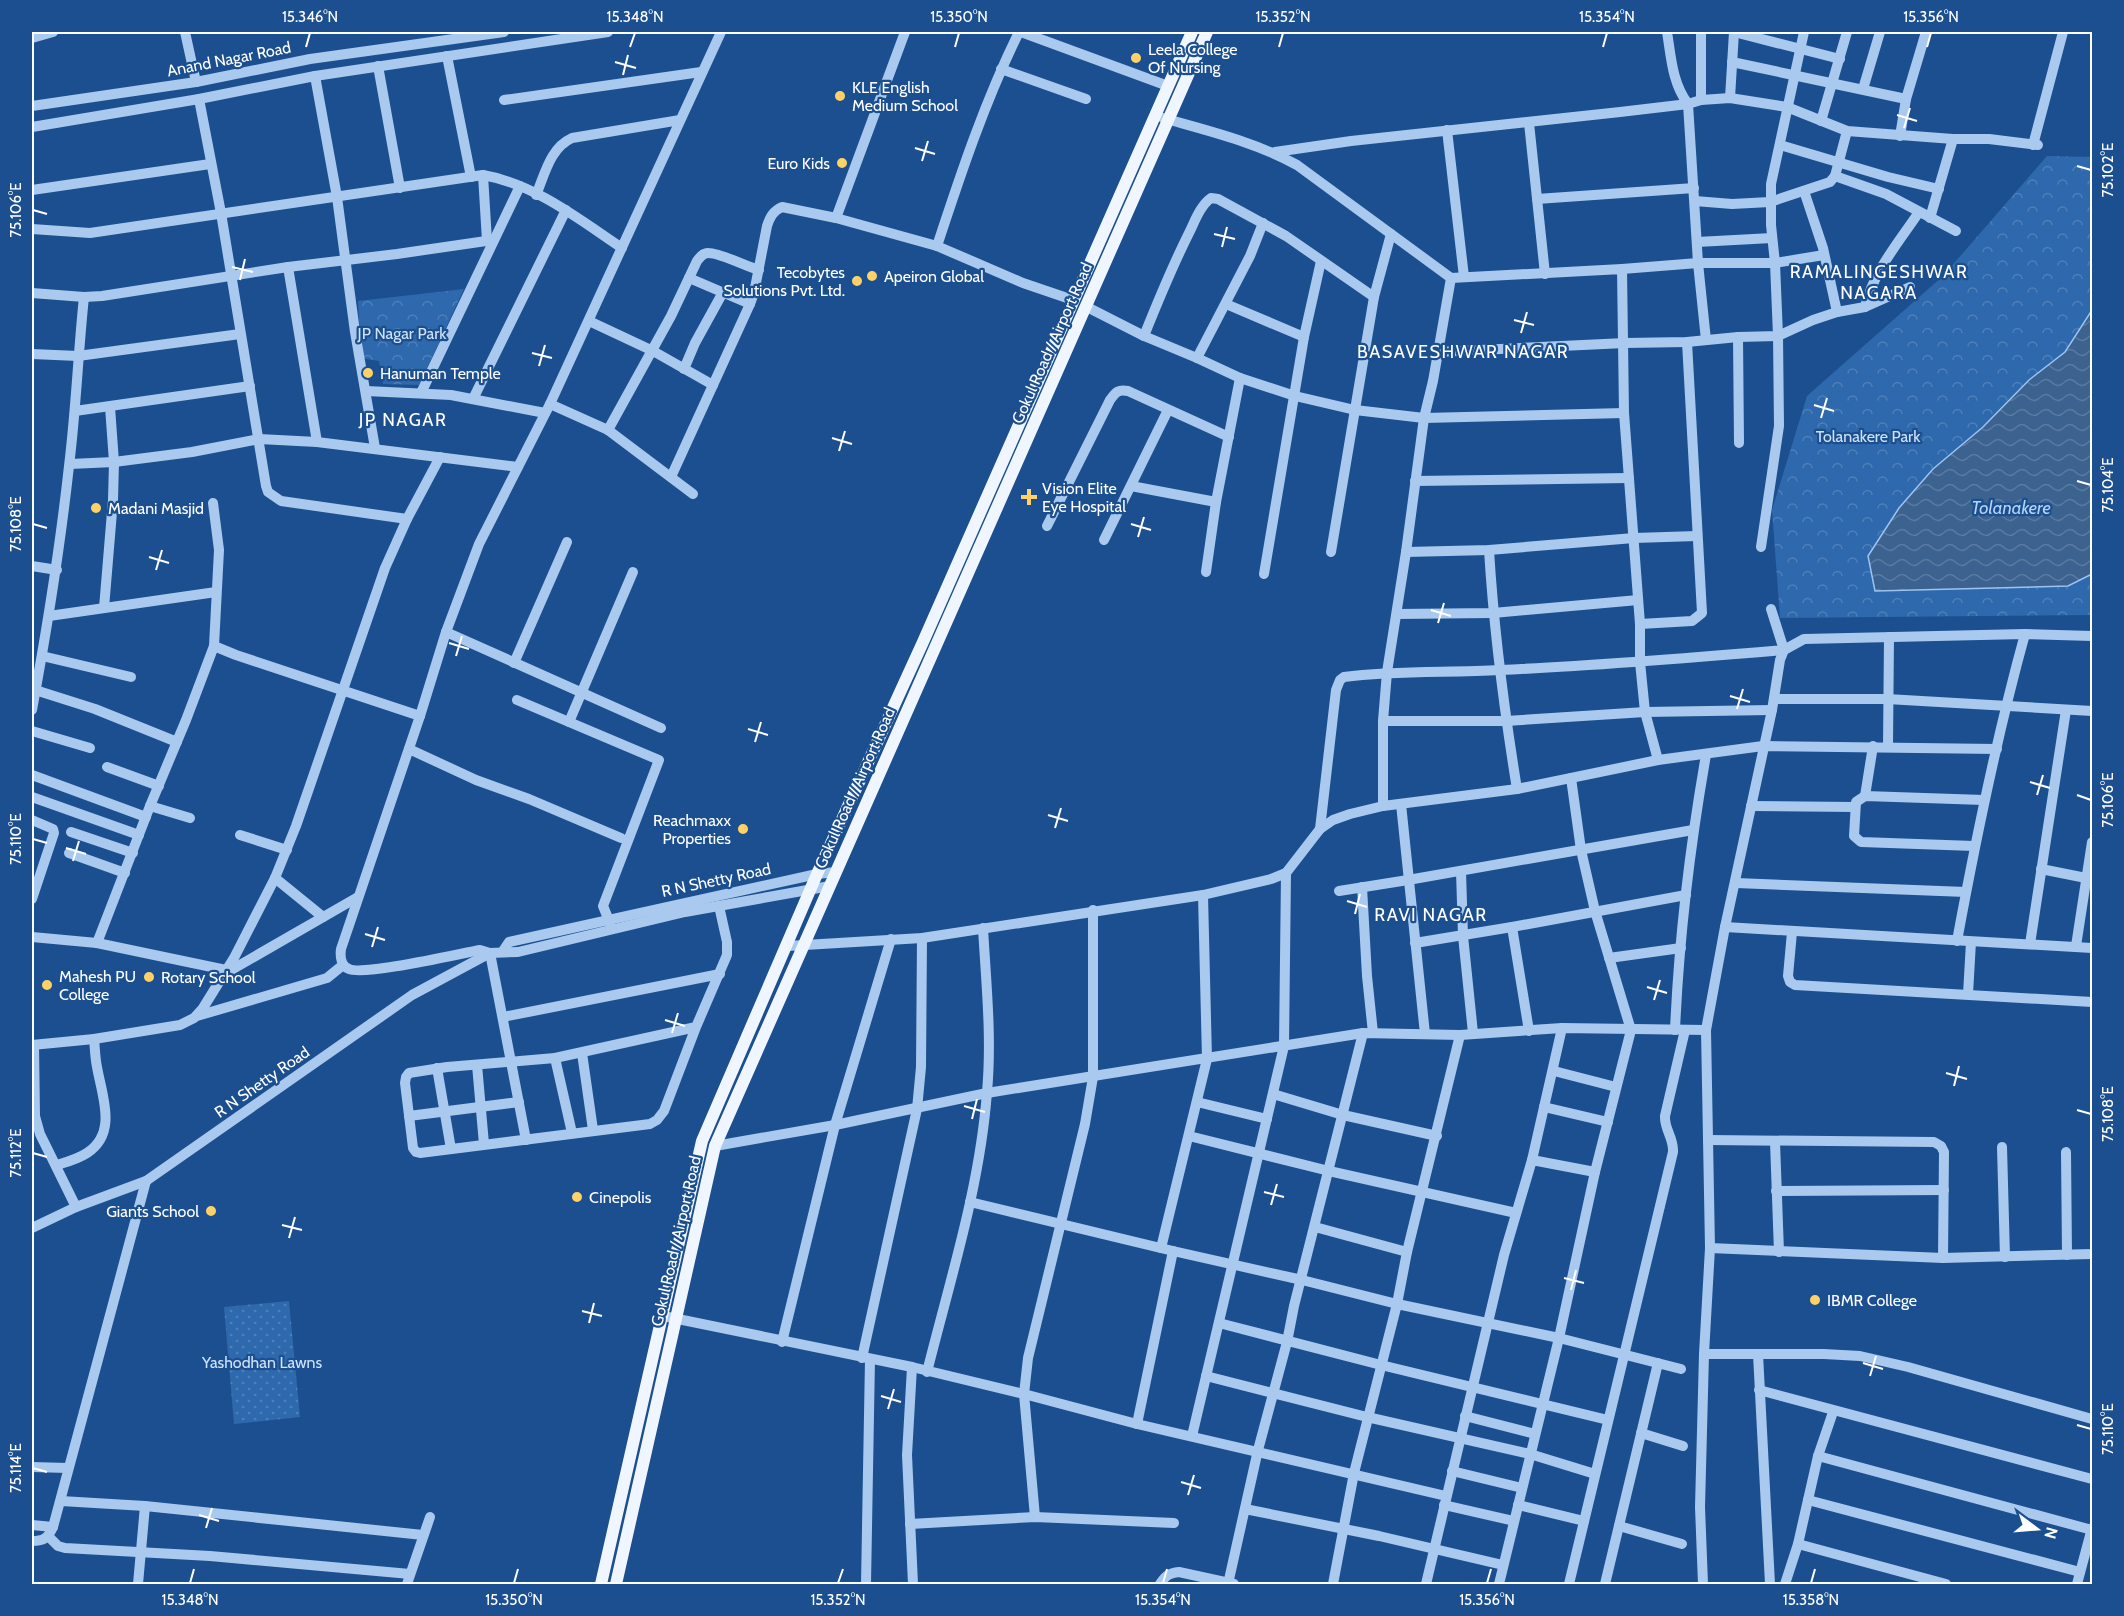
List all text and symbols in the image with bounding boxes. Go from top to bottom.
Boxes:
text: 15.346°N [282,8,338,26]
text: 15.348°N [607,8,663,26]
text: 15.350°N [930,8,988,26]
text: 15.352°N [1255,8,1311,26]
text: 15.354°N [1579,8,1635,26]
text: 15.356°N [1903,8,1959,26]
street label: Anand Nagar Road [165,38,293,80]
place label: Leela College Of Nursing [1148,40,1238,77]
marker: Leela College Of Nursing [1129,51,1143,65]
place label: KLE English Medium School [852,78,958,115]
marker: KLE English Medium School [833,89,847,103]
text: 75.102°E [2099,143,2117,197]
place label: Euro Kids [767,154,830,173]
marker: Euro Kids [835,156,849,170]
text: 75.106°E [7,183,25,237]
street label: Gokul Road / Airport Road [1008,260,1096,426]
district label: RAMALINGESHWAR NAGARA [1790,261,1968,304]
place label: Tecobytes Solutions Pvt. Ltd. [723,263,845,300]
place label: Apeiron Global [884,267,984,286]
marker: Apeiron Global [865,269,879,283]
marker: Tecobytes Solutions Pvt. Ltd. [850,274,864,288]
park label: JP Nagar Park [357,324,447,343]
district label: BASAVESHWAR NAGAR [1357,341,1569,363]
place label: Hanuman Temple [380,364,501,383]
marker: Hanuman Temple [361,366,375,380]
district label: JP NAGAR [358,409,447,431]
park label: Tolanakere Park [1816,427,1921,446]
text: 75.104°E [2099,457,2117,513]
place label: Vision Elite Eye Hospital [1042,479,1126,516]
marker: Vision Elite Eye Hospital [1020,488,1038,506]
text: 75.108°E [7,496,25,552]
water label: Tolanakere [1971,497,2051,519]
place label: Madani Masjid [108,499,204,518]
marker: Madani Masjid [89,501,103,515]
street label: Gokul Road / Airport Road [811,705,899,871]
text: 75.106°E [2099,773,2117,827]
place label: Reachmaxx Properties [653,811,731,848]
text: 75.110°E [7,813,25,865]
marker: Reachmaxx Properties [736,822,750,836]
street label: R N Shetty Road [660,859,772,901]
district label: RAVI NAGAR [1374,904,1488,926]
place label: Mahesh PU College [59,967,136,1004]
place label: Rotary School [161,968,256,987]
marker: Rotary School [142,970,156,984]
marker: Mahesh PU College [40,978,54,992]
street label: R N Shetty Road [211,1042,313,1122]
text: 75.108°E [2099,1086,2117,1142]
text: 75.112°E [7,1129,25,1177]
street label: Gokul Road / Airport Road [647,1154,705,1328]
place label: Cinepolis [589,1188,652,1207]
marker: Cinepolis [570,1190,584,1204]
place label: Giants School [106,1202,199,1221]
marker: Giants School [204,1204,218,1218]
place label: IBMR College [1827,1291,1917,1310]
marker: IBMR College [1808,1293,1822,1307]
park label: Yashodhan Lawns [201,1353,322,1372]
text: 75.110°E [2099,1403,2117,1455]
text: 75.114°E [7,1443,25,1493]
north arrow [2007,1499,2067,1559]
text: N [2040,1525,2062,1541]
text: 15.348°N [162,1591,218,1609]
text: 15.350°N [485,1591,543,1609]
text: 15.352°N [810,1591,866,1609]
text: 15.354°N [1135,1591,1191,1609]
text: 15.356°N [1459,1591,1515,1609]
text: 15.358°N [1783,1591,1839,1609]

